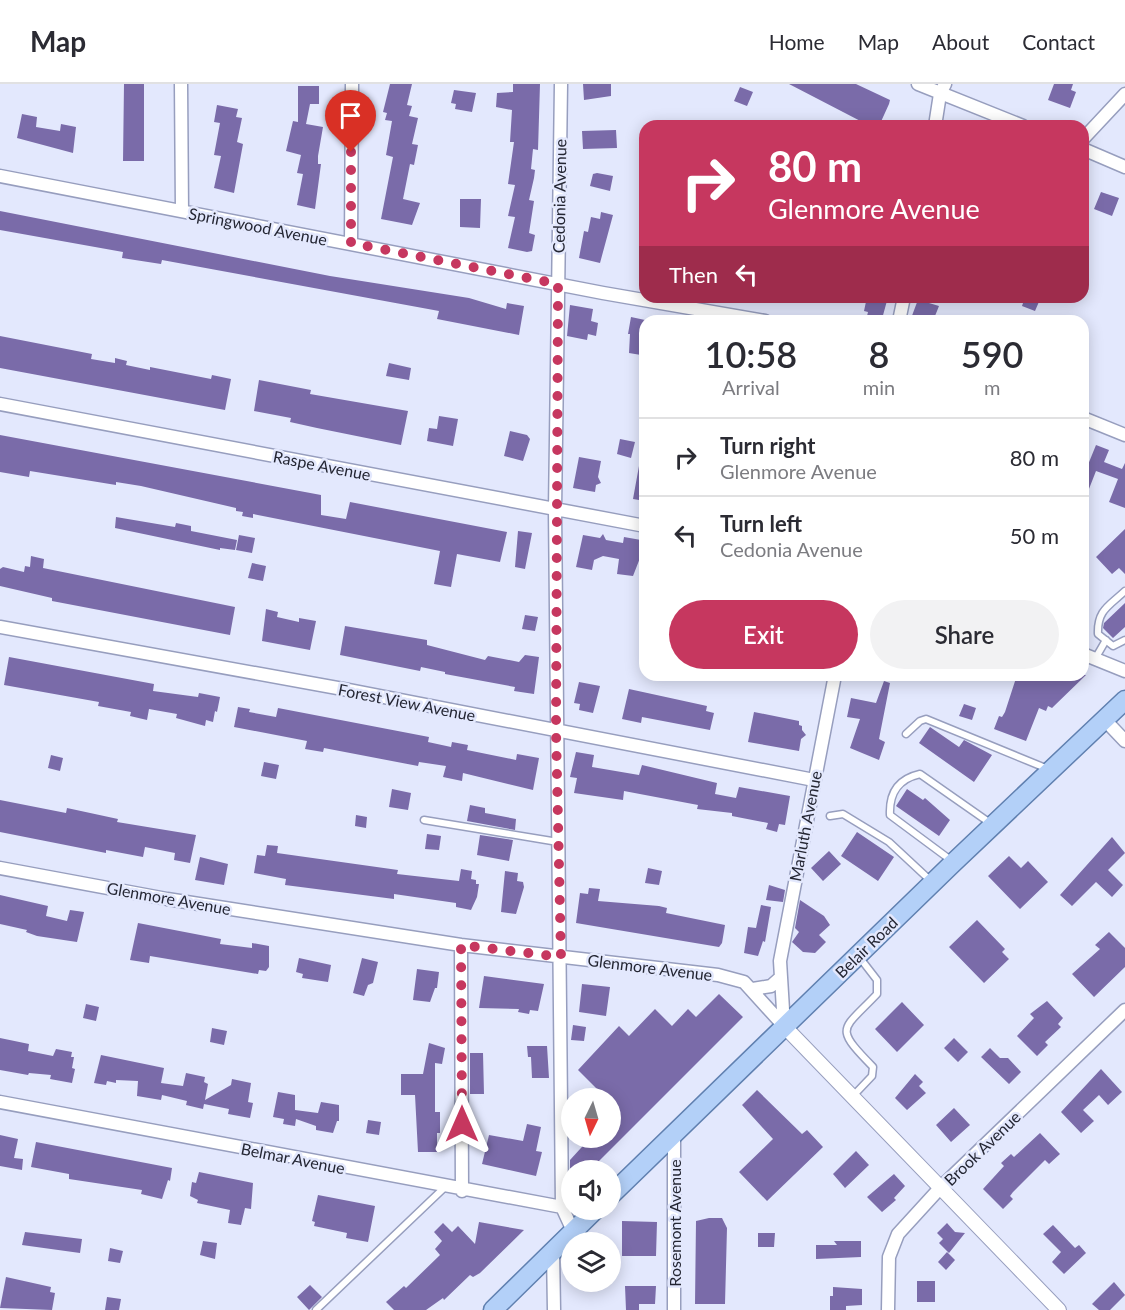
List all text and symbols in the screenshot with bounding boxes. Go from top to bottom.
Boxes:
text: Map [30,24,86,58]
text: Home [769,29,825,54]
text: Map [858,29,899,54]
text: About [932,29,989,54]
text: Contact [1022,29,1095,54]
pin [325,90,376,152]
icon: arrive [334,99,367,132]
street label: Cedonia Avenue [549,139,569,253]
text: 80 m [768,141,862,191]
icon: right [669,144,747,222]
text: Glenmore Avenue [768,192,980,225]
street label: Springwood Avenue [187,203,329,249]
icon: left [730,258,763,291]
text: Then [669,261,718,288]
text: 10:58 [705,332,797,376]
text: 8 [869,332,889,376]
text: 590 [961,332,1023,376]
text: Arrival [722,375,780,399]
text: min [863,375,895,399]
text: m [984,375,1000,399]
text: Turn right [720,432,815,459]
icon: right [669,441,702,474]
text: 80 m [1010,444,1059,471]
street label: Raspe Avenue [272,446,372,484]
text: Glenmore Avenue [720,459,877,483]
text: Turn left [720,510,802,537]
icon: left [669,519,702,552]
text: 50 m [1010,522,1059,549]
text: Cedonia Avenue [720,537,863,561]
button: Exit [669,600,858,669]
button: Share [870,600,1059,669]
street label: Forest View Avenue [337,679,477,725]
street label: Marluth Avenue [785,769,825,883]
street label: Glenmore Avenue [106,878,232,918]
street label: Belair Road [831,913,901,981]
street label: Glenmore Avenue [587,950,713,984]
north arrow [561,1088,621,1148]
map controls [561,1088,621,1292]
position arrow [430,1092,494,1156]
street label: Brook Avenue [940,1107,1024,1189]
street label: Belmar Avenue [239,1139,347,1177]
street label: Rosemont Avenue [665,1159,684,1287]
button: sound [561,1160,621,1220]
button: layers [561,1232,621,1292]

